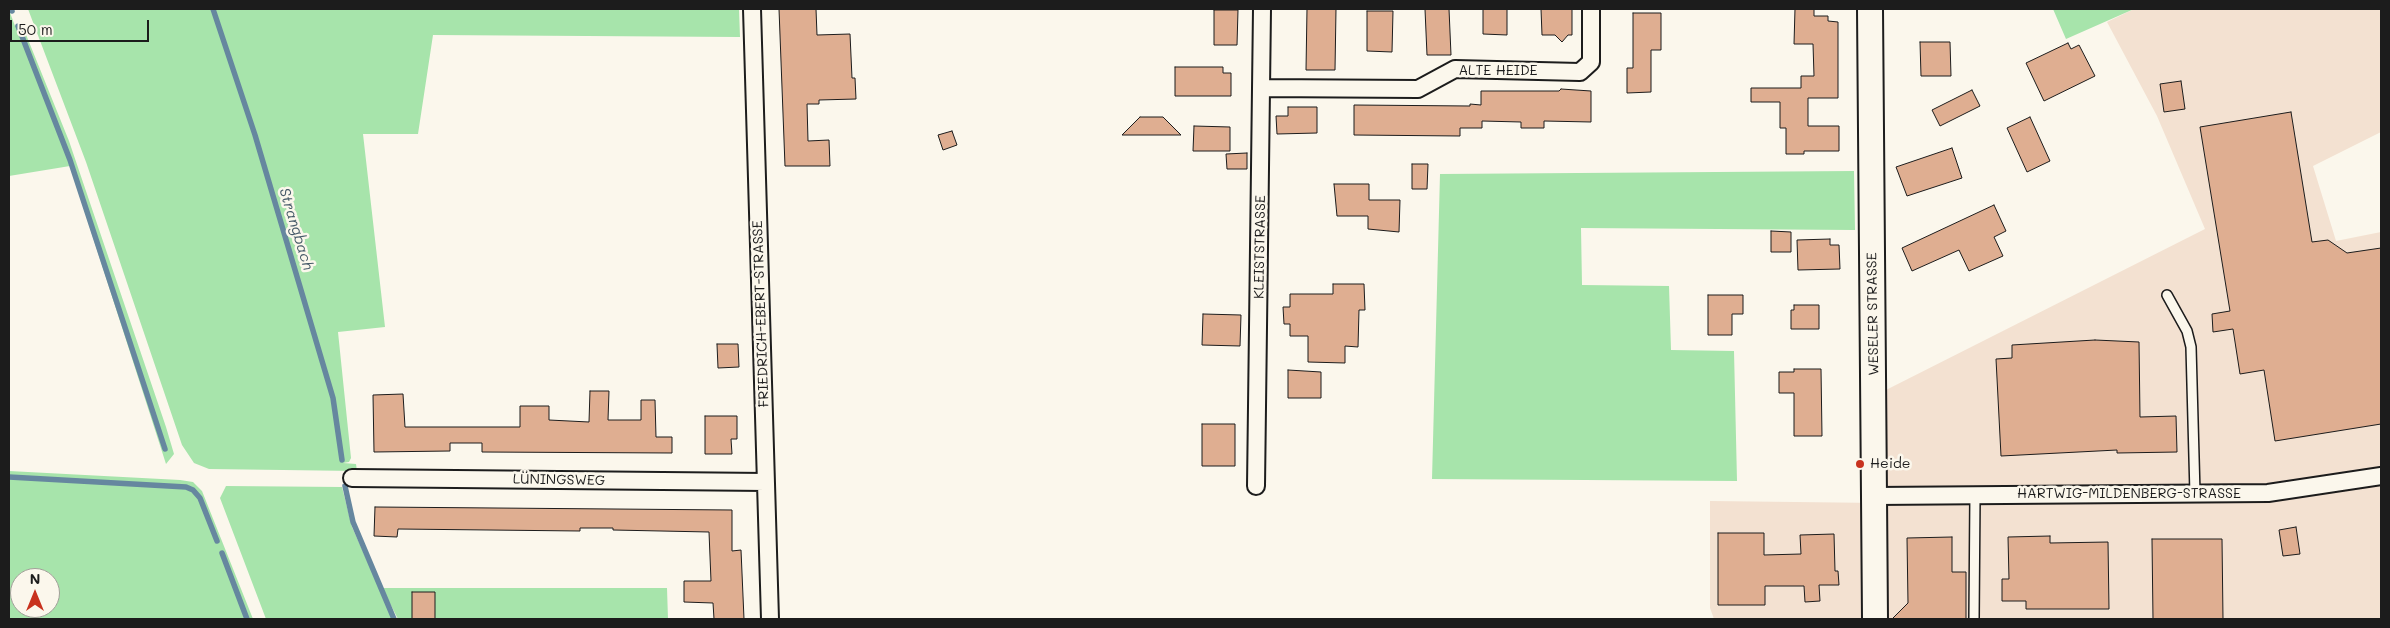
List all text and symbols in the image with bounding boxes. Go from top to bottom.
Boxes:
scale bar [12,10,151,42]
text: 50 m [18,19,53,39]
street label: ALTE HEIDE [1458,63,1538,79]
water label: Strangbach [275,186,317,272]
street label: KLEISTSTRASSE [1251,195,1269,299]
street label: FRIEDRICH-EBERT-STRASSE [749,220,773,408]
street label: WESELER STRASSE [1864,252,1882,376]
place label: Heide [1870,456,1910,472]
marker: Heide [1854,458,1866,470]
street label: LÜNINGSWEG [513,471,605,489]
street label: HARTWIG-MILDENBERG-STRASSE [2017,486,2241,502]
north arrow [10,568,60,618]
text: N [30,569,40,588]

